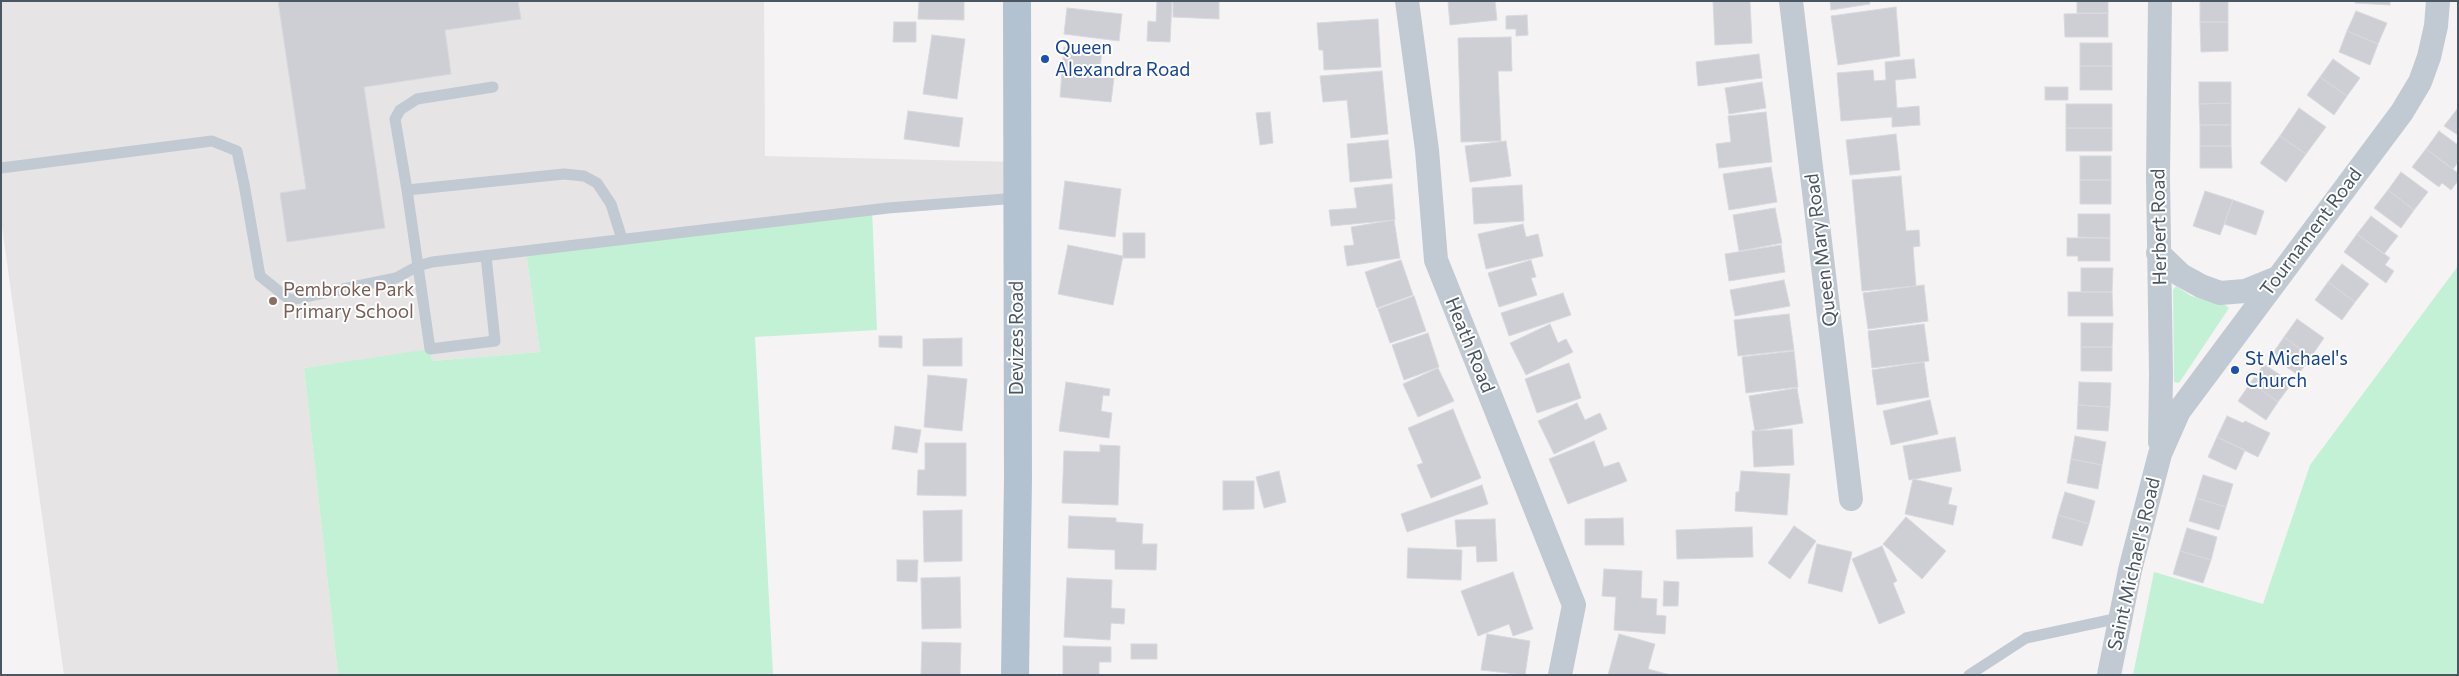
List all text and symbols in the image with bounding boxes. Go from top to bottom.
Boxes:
place label: Queen Alexandra Road [1055,37,1190,81]
marker: Queen Alexandra Road [1039,53,1051,65]
street label: Tournament Road [2255,163,2367,301]
street label: Herbert Road [2147,169,2171,285]
street label: Queen Mary Road [1800,172,1842,328]
place label: Pembroke Park Primary School [283,279,414,323]
street label: Devizes Road [1006,281,1028,395]
street label: Heath Road [1441,294,1499,396]
marker: Pembroke Park Primary School [267,295,279,307]
place label: St Michael's Church [2245,348,2348,392]
marker: St Michael's Church [2229,364,2241,376]
street label: Saint Michael's Road [2103,475,2165,653]

